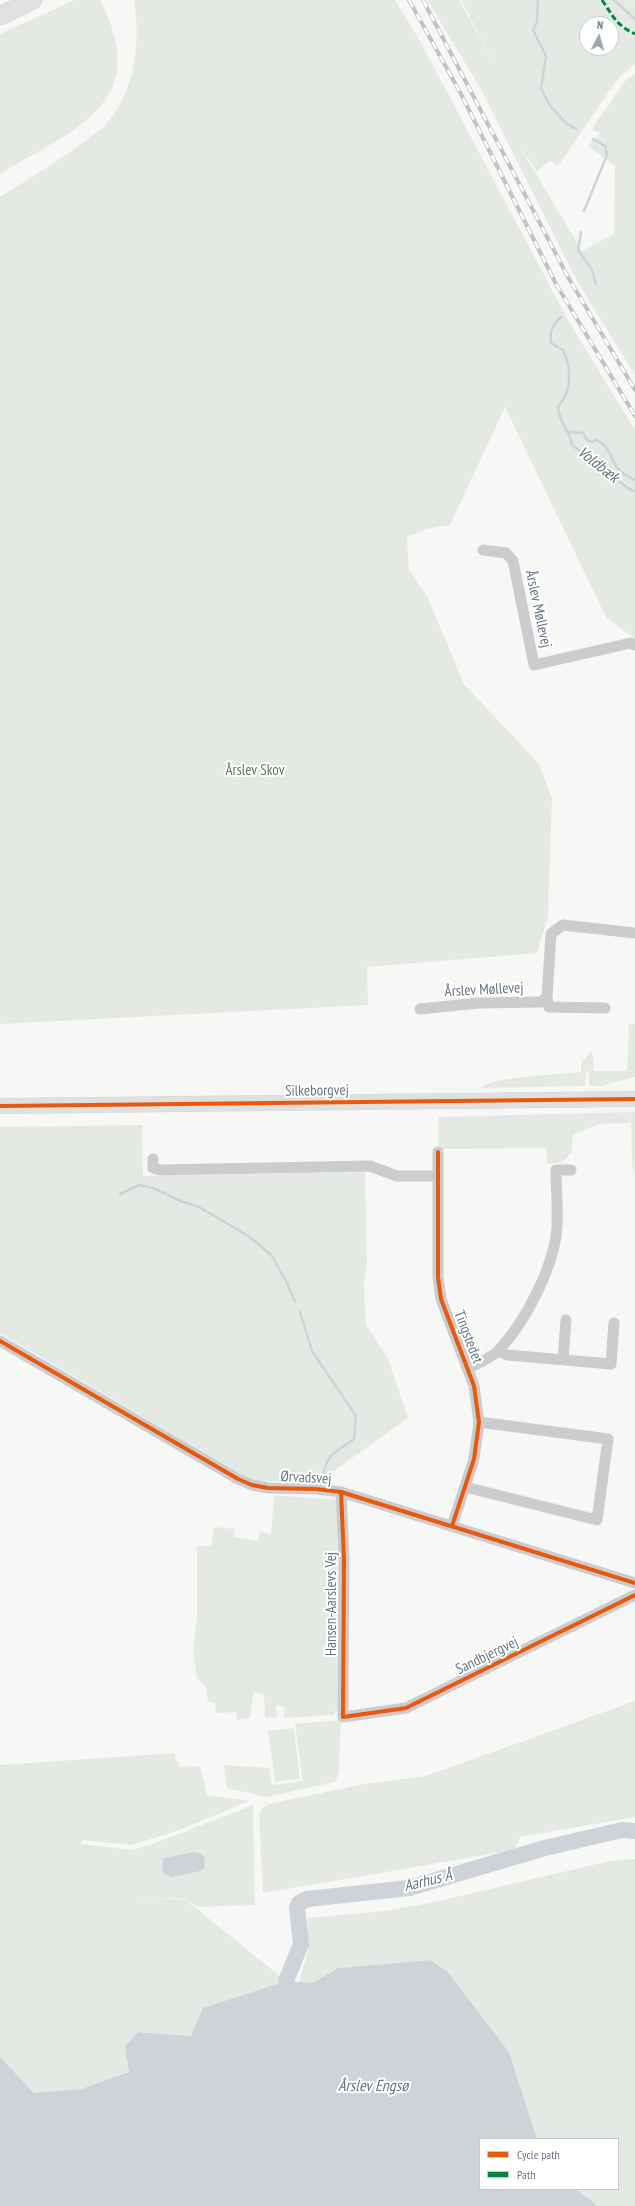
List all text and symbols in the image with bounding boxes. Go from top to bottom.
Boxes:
north arrow [579,16,619,56]
text: N [596,18,604,32]
water label: Voldbæk [573,443,623,487]
street label: Årslev Møllevej [521,569,555,649]
park label: Årslev Skov [226,762,284,780]
street label: Årslev Møllevej [444,979,524,1001]
street label: Silkeborgvej [285,1081,349,1101]
street label: Tingstedet [450,1308,486,1366]
street label: Ørvadsvej [280,1468,332,1488]
street label: Hansen-Aarslevs Vej [323,1552,341,1656]
street label: Sandbjergvej [453,1633,521,1679]
water label: Aarhus Å [402,1866,454,1896]
water label: Årslev Engsø [338,2076,408,2096]
legend [479,2138,619,2190]
text: Cycle path [517,2147,560,2162]
text: Path [517,2167,535,2182]

